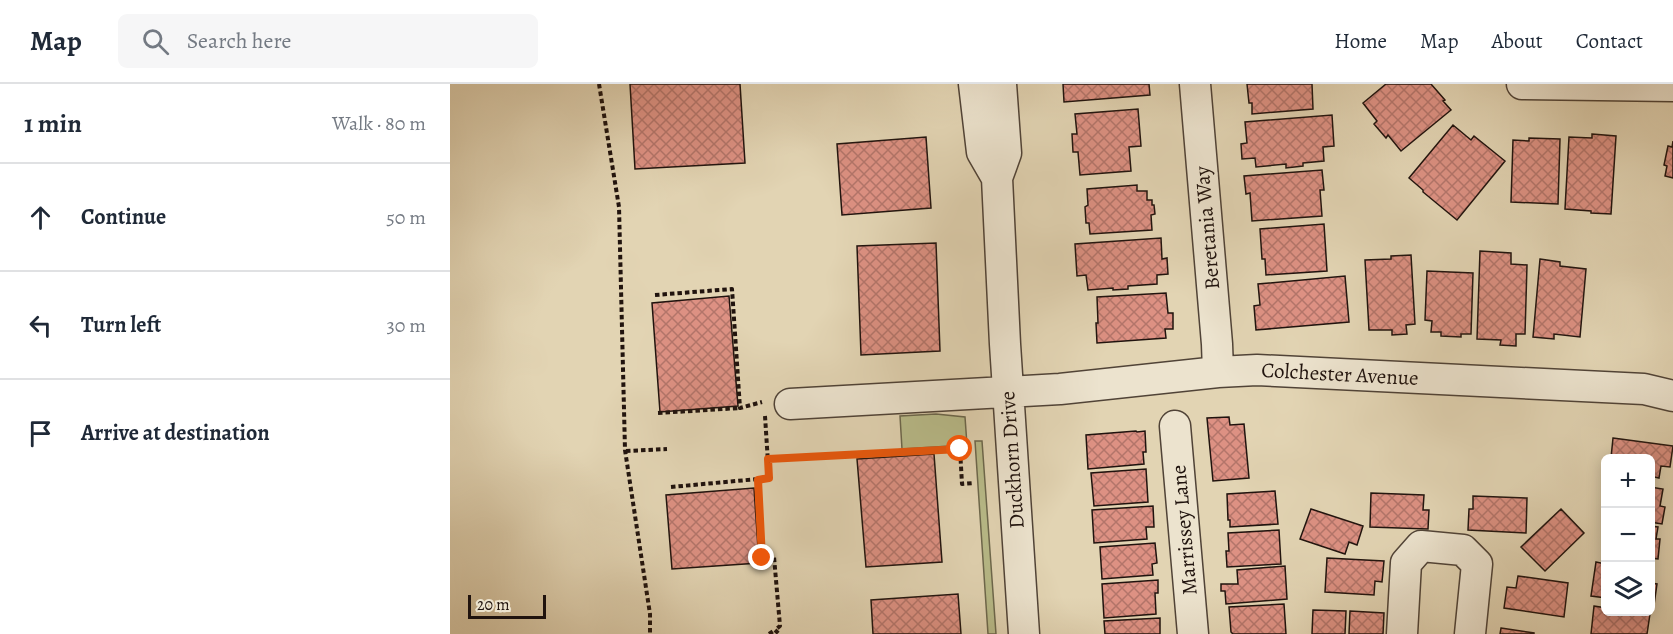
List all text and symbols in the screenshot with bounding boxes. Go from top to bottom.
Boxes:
search box [118,14,538,68]
text: Map [30,22,82,60]
icon: search [139,25,172,58]
text: Search here [187,26,291,56]
text: Home [1334,27,1387,55]
text: Map [1420,27,1458,55]
text: About [1491,27,1543,55]
text: Contact [1576,27,1643,55]
text: 1 min [24,106,82,141]
text: Walk · 80 m [332,110,426,137]
street label: Beretania Way [1188,165,1226,291]
icon: ahead [24,201,57,234]
text: Continue [81,202,166,232]
text: 50 m [386,204,426,231]
icon: left [24,309,57,342]
text: Turn left [81,310,161,340]
text: 30 m [386,312,426,339]
street label: Colchester Avenue [1261,356,1419,392]
street label: Duckhorn Drive [993,390,1031,530]
icon: arrive [24,417,57,450]
text: Arrive at destination [81,418,270,448]
route start [946,435,972,461]
map controls [1601,454,1655,616]
button: + [1601,454,1655,508]
street label: Marrissey Lane [1164,464,1204,596]
button: − [1601,508,1655,562]
route end [748,544,774,570]
button: layers [1601,562,1655,616]
scale bar [468,592,546,620]
text: 20 m [477,594,510,616]

